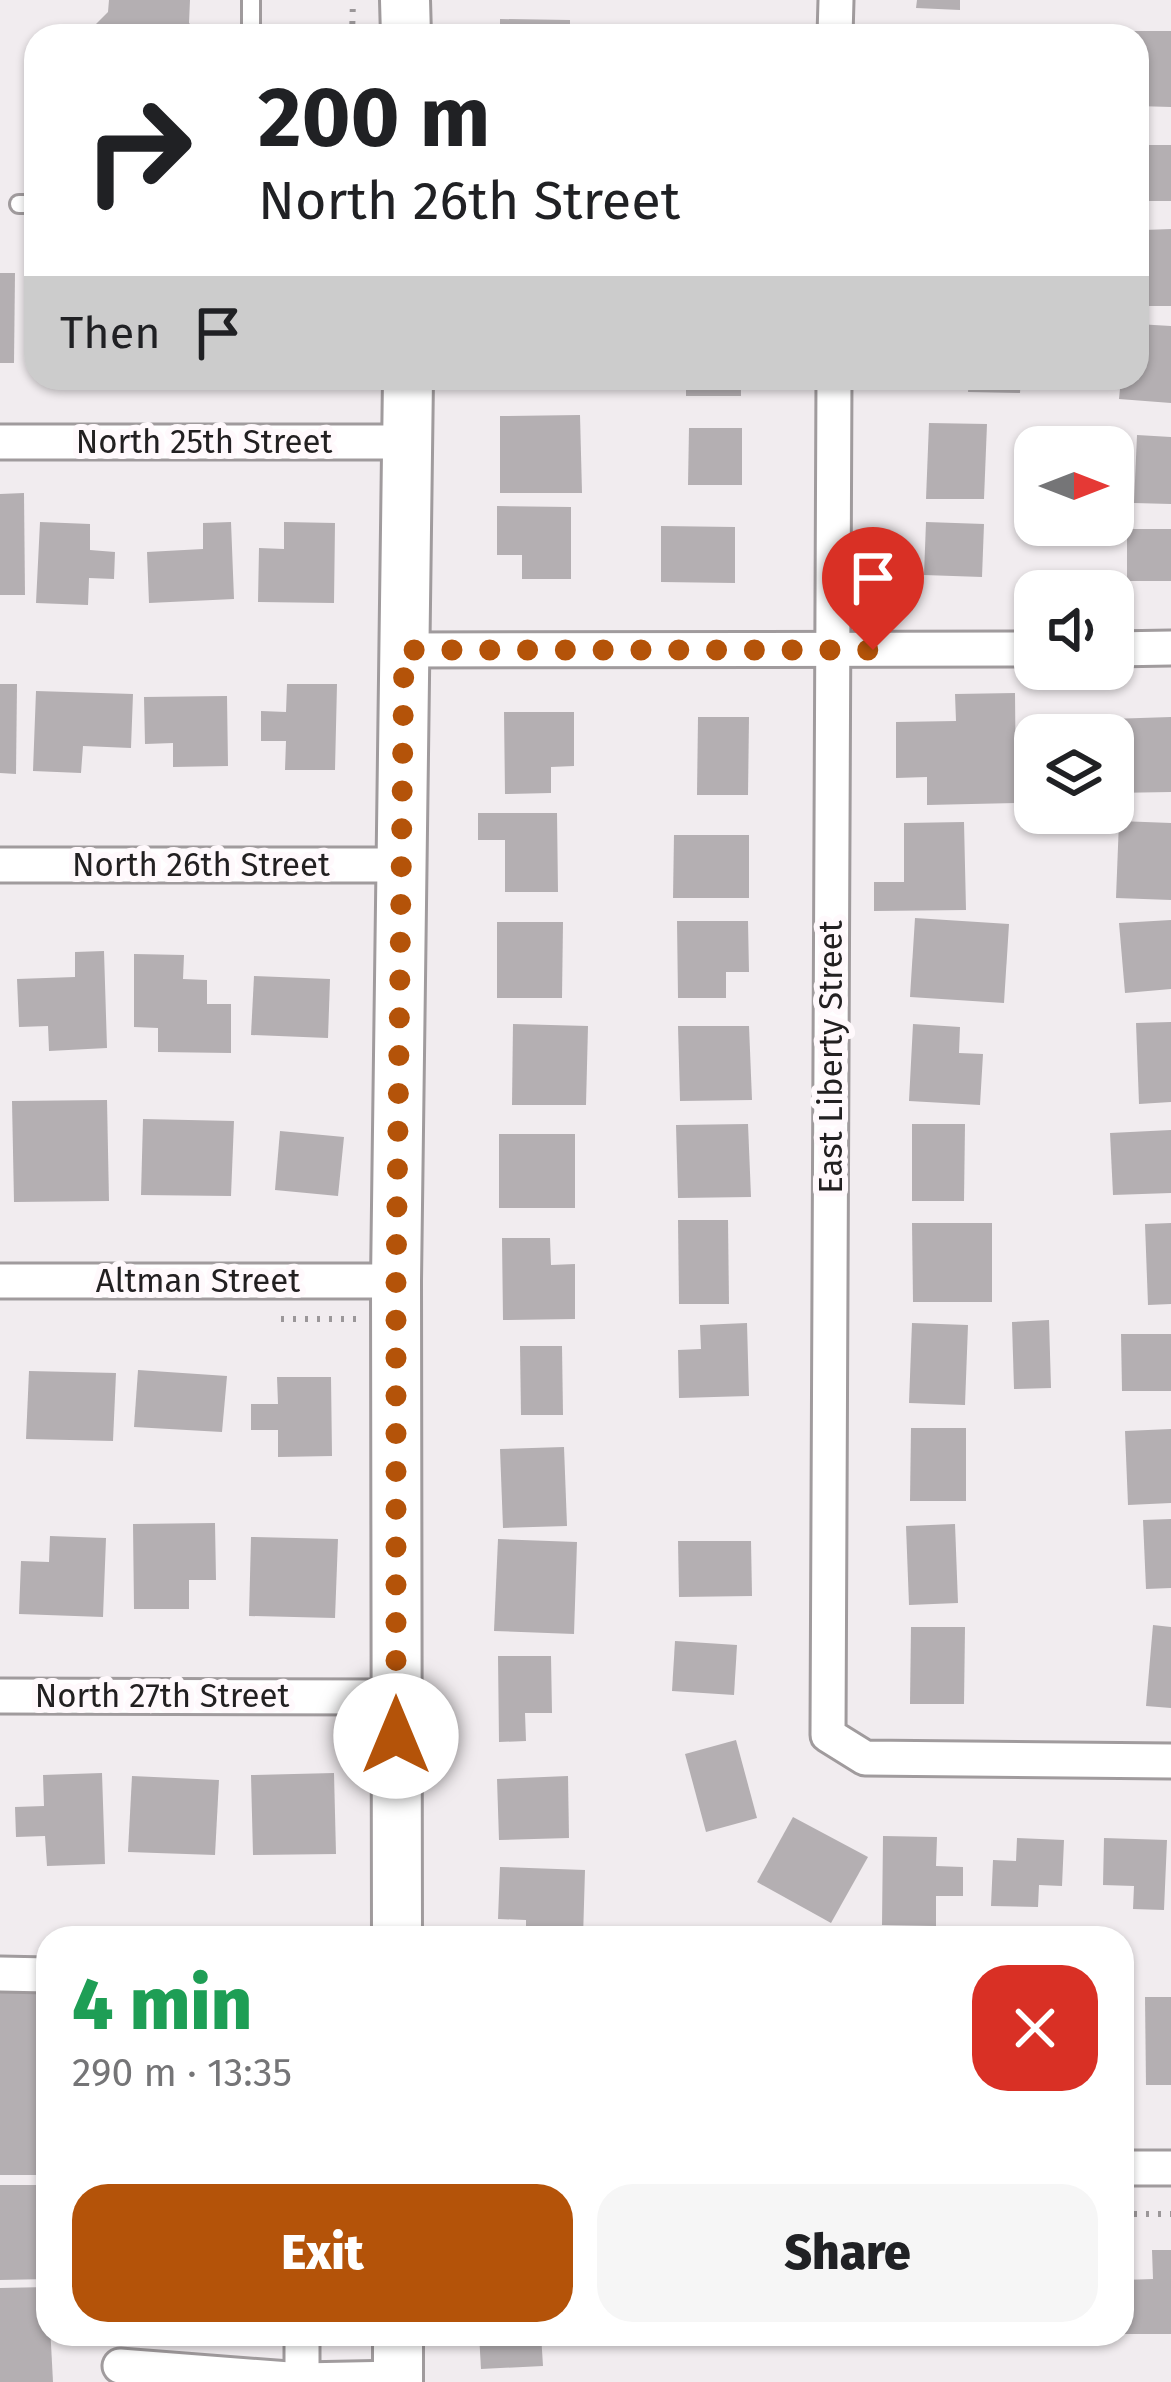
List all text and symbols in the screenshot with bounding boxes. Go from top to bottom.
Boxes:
text: 200 m [258,67,491,168]
icon: right [60,72,216,228]
text: North 26th Street [258,169,680,233]
icon: arrive [185,300,251,366]
text: Then [60,306,161,360]
street label: North 25th Street [76,422,332,462]
north arrow [1014,426,1134,546]
map controls [1014,426,1134,834]
pin [822,527,924,650]
icon: arrive [840,545,906,611]
button: sound [1014,570,1134,690]
button: layers [1014,714,1134,834]
street label: North 26th Street [72,845,330,885]
street label: East Liberty Street [811,920,851,1194]
street label: Altman Street [96,1261,300,1301]
position arrow [333,1673,459,1799]
street label: North 27th Street [35,1676,289,1716]
text: 4 min [72,1962,252,2048]
button: close [972,1965,1098,2091]
text: 290 m · 13:35 [72,2050,292,2096]
button: Exit [72,2184,573,2322]
button: Share [597,2184,1098,2322]

